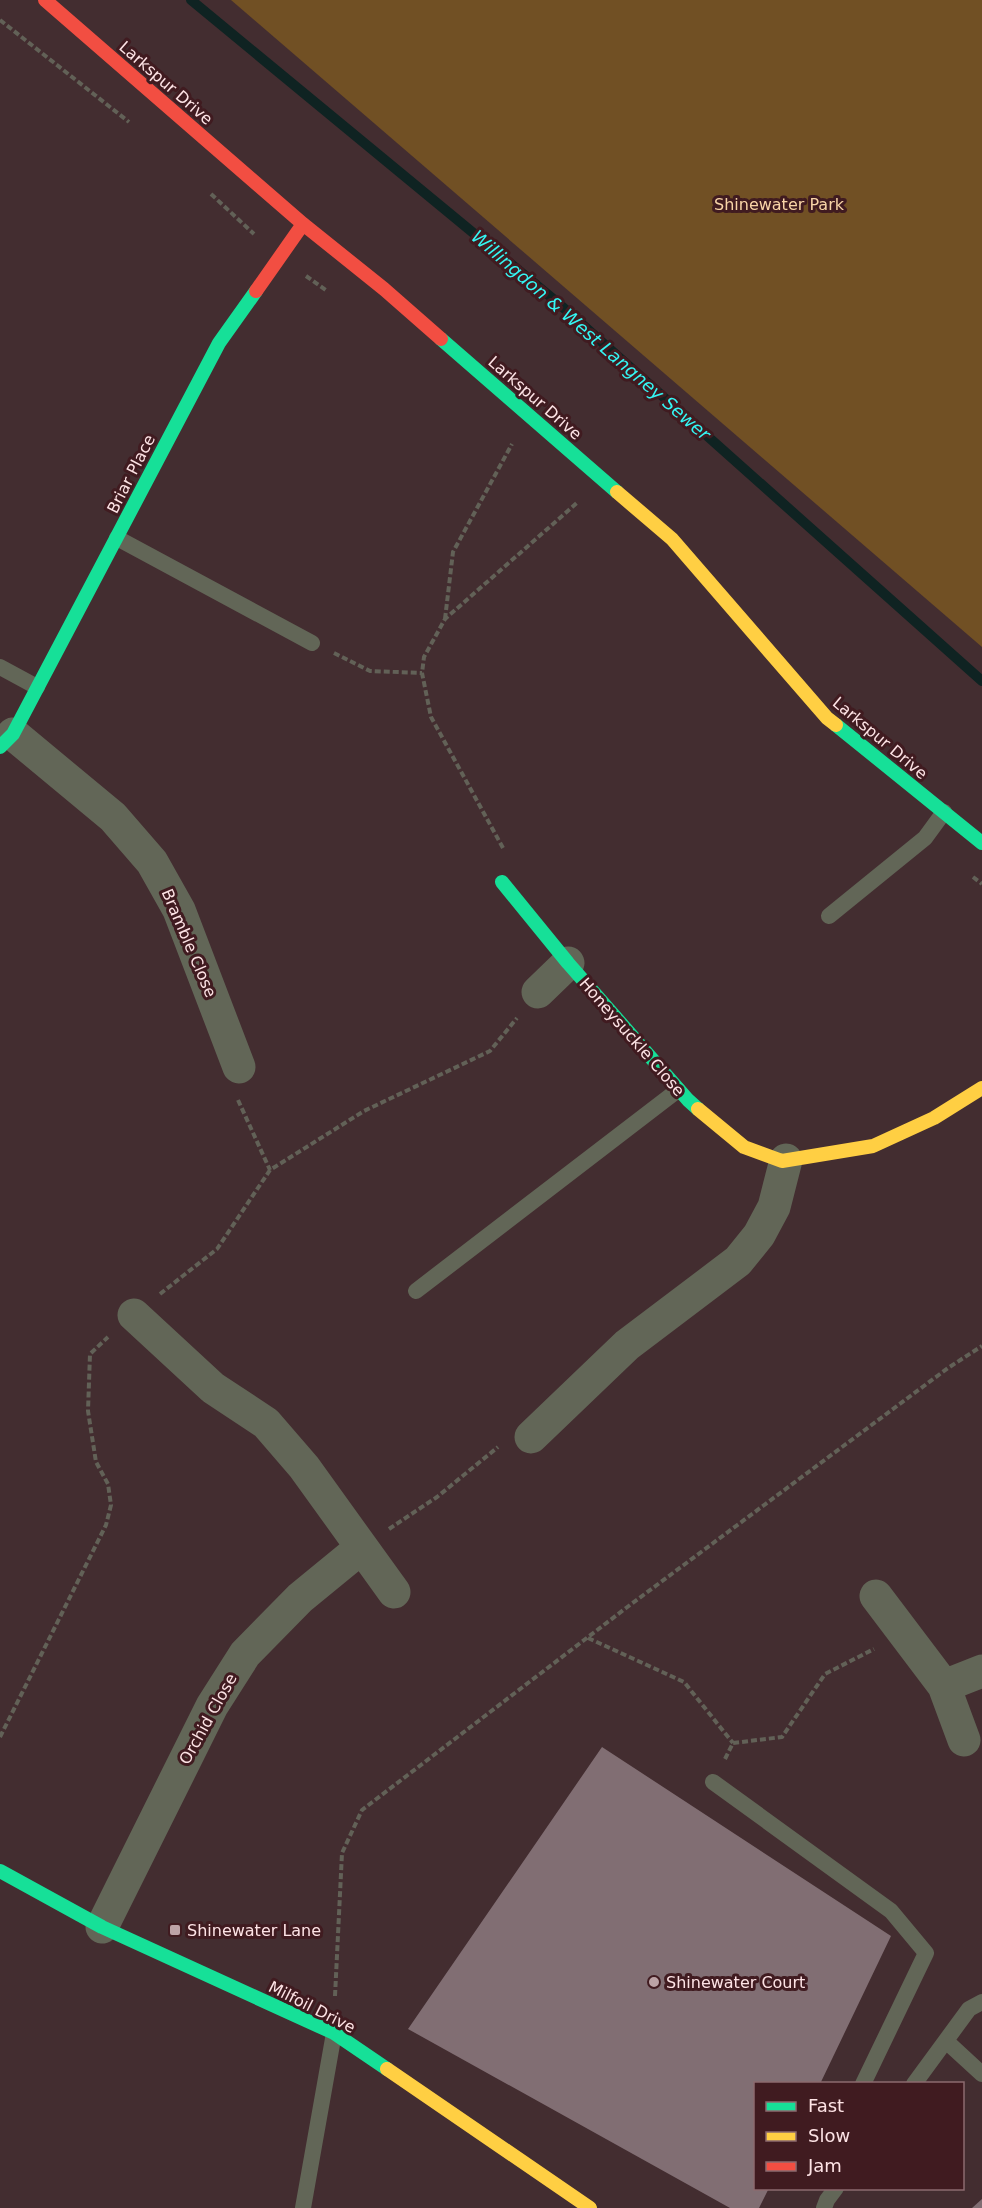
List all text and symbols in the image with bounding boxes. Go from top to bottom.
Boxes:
street label: Larkspur Drive [115,37,217,129]
park label: Shinewater Park [714,195,845,214]
water label: Willingdon & West Langney Sewer [467,226,716,445]
street label: Larkspur Drive [484,352,586,444]
street label: Briar Place [103,431,159,517]
street label: Larkspur Drive [829,693,931,783]
street label: Bramble Close [158,886,220,1000]
street label: Honeysuckle Close [575,974,689,1100]
street label: Orchid Close [175,1670,241,1768]
place label: Shinewater Lane [187,1921,321,1940]
marker: Shinewater Lane [168,1923,182,1937]
place label: Shinewater Court [666,1973,805,1992]
marker: Shinewater Court [647,1975,661,1989]
street label: Milfoil Drive [265,1977,359,2037]
legend [754,2082,964,2190]
text: Fast [808,2095,844,2116]
text: Slow [808,2125,850,2146]
text: Jam [807,2155,842,2176]

